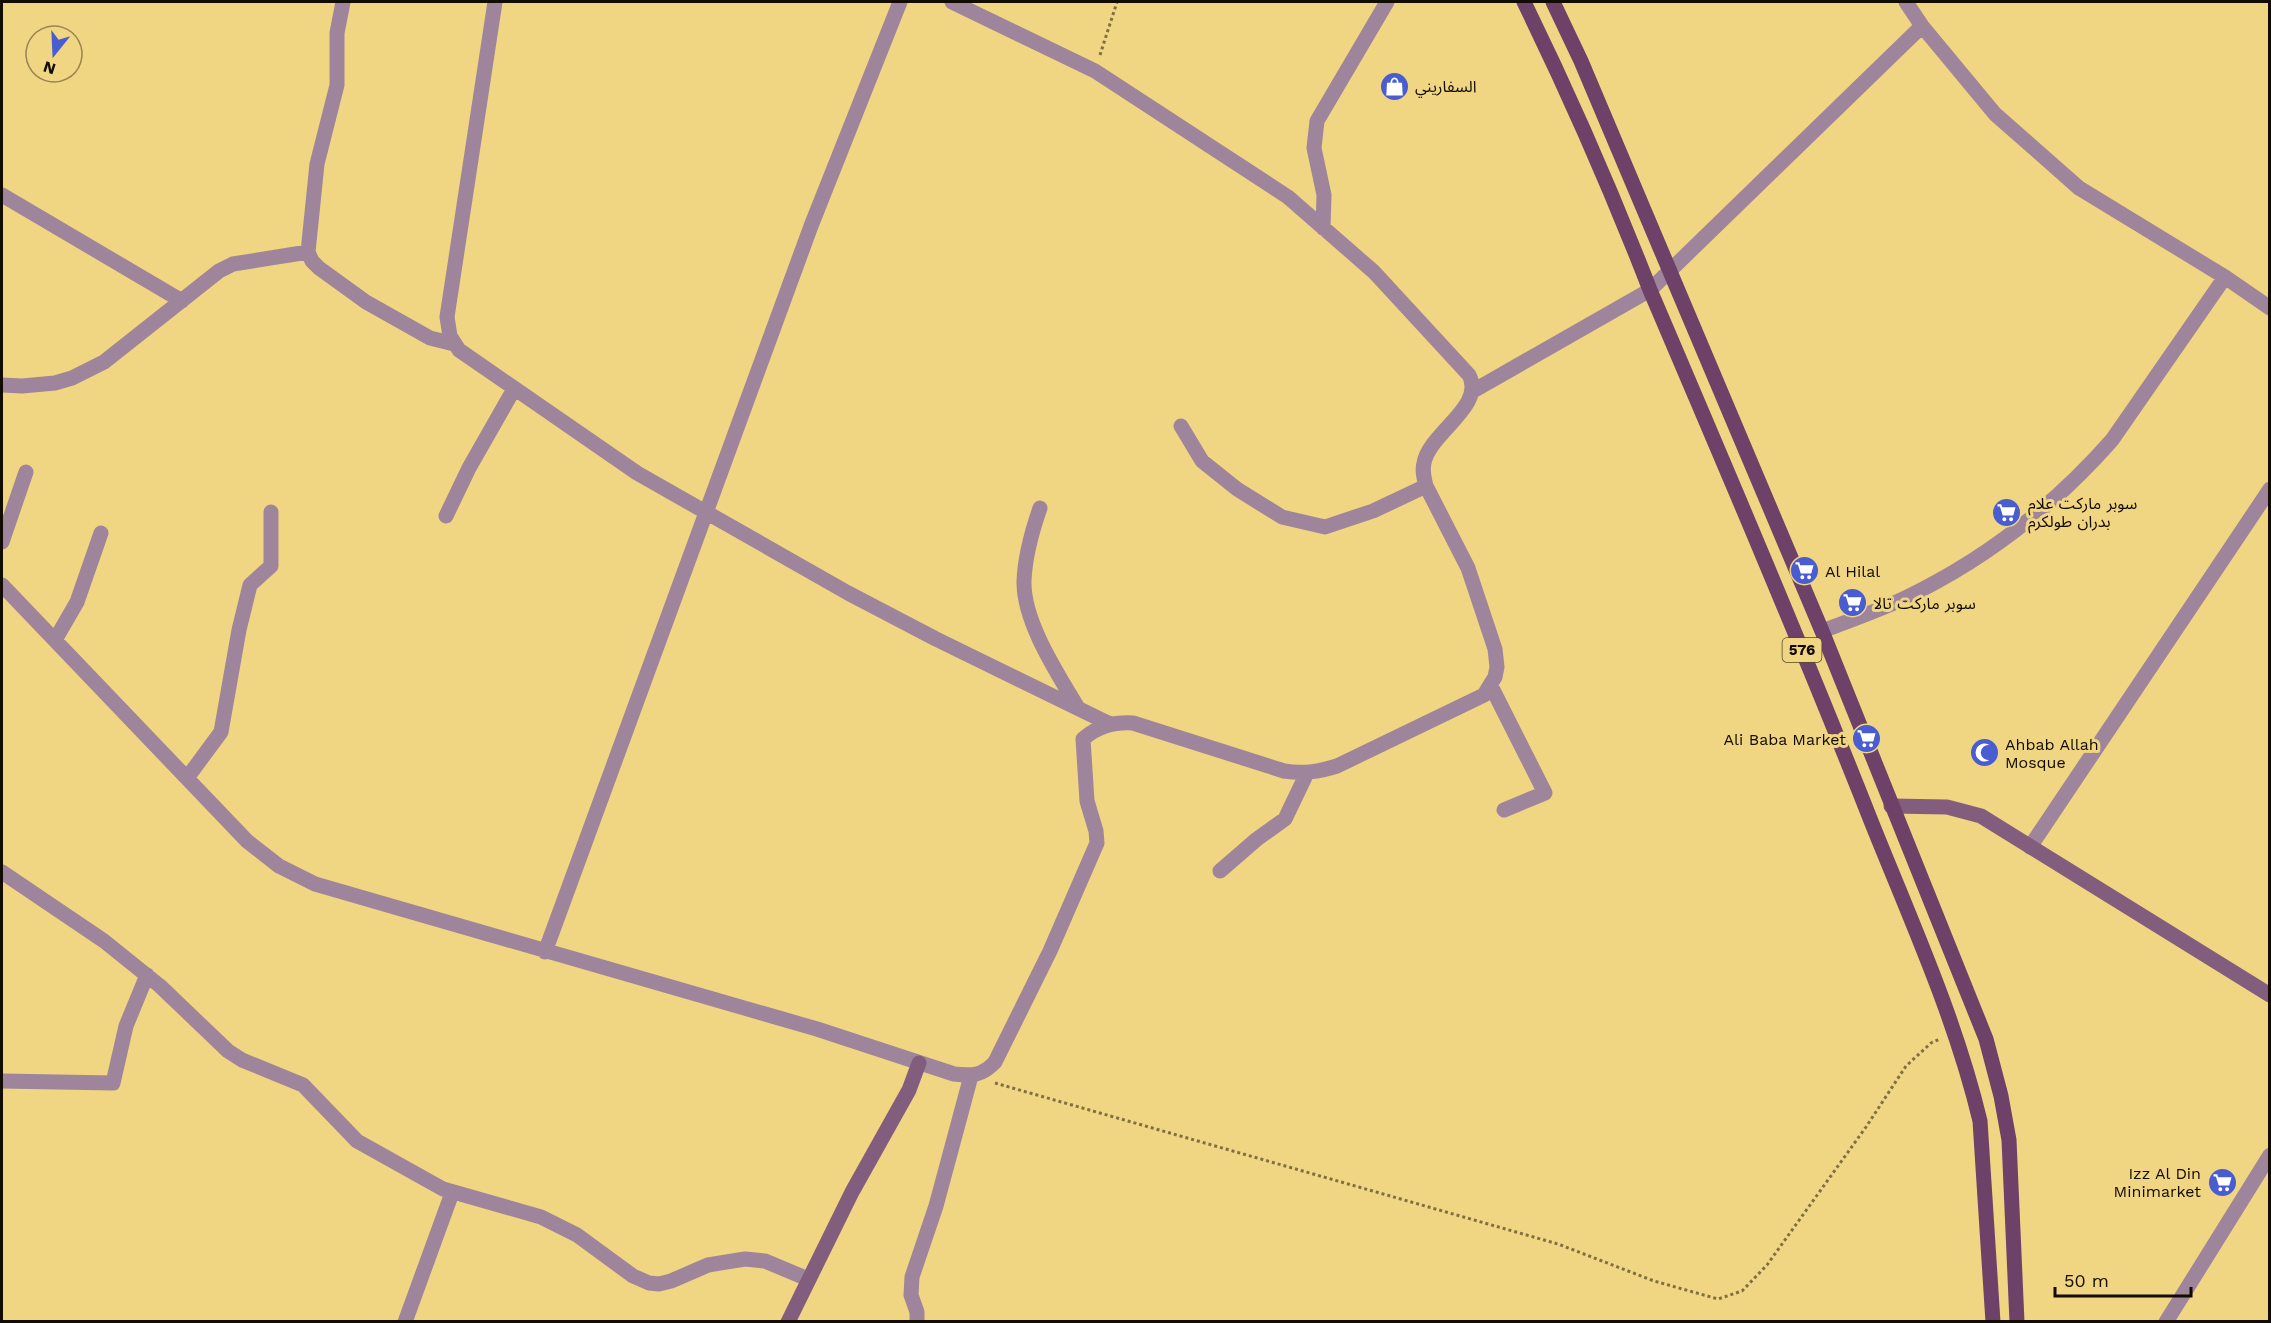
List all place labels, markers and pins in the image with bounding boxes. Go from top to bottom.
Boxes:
shop icon: السفاريني [1378,70,1410,102]
place label: السفاريني [1415,77,1477,98]
place label: سوبر ماركت علام بدران طولكرم [2028,494,2137,534]
supermarket icon: سوبر ماركت علام بدران طولكرم [1991,496,2023,528]
supermarket icon: Al Hilal [1788,555,1820,587]
place label: Al Hilal [1825,562,1880,581]
supermarket icon: سوبر ماركت تالا [1836,587,1868,619]
place label: سوبر ماركت تالا [1873,594,1976,613]
supermarket icon: Ali Baba Market [1851,723,1883,755]
place label: Ali Baba Market [1724,730,1846,749]
place label: Ahbab Allah Mosque [2005,735,2099,772]
mosque icon: Ahbab Allah Mosque [1968,737,2000,769]
place label: Izz Al Din Minimarket [2114,1164,2201,1201]
supermarket icon: Izz Al Din Minimarket [2206,1166,2238,1198]

